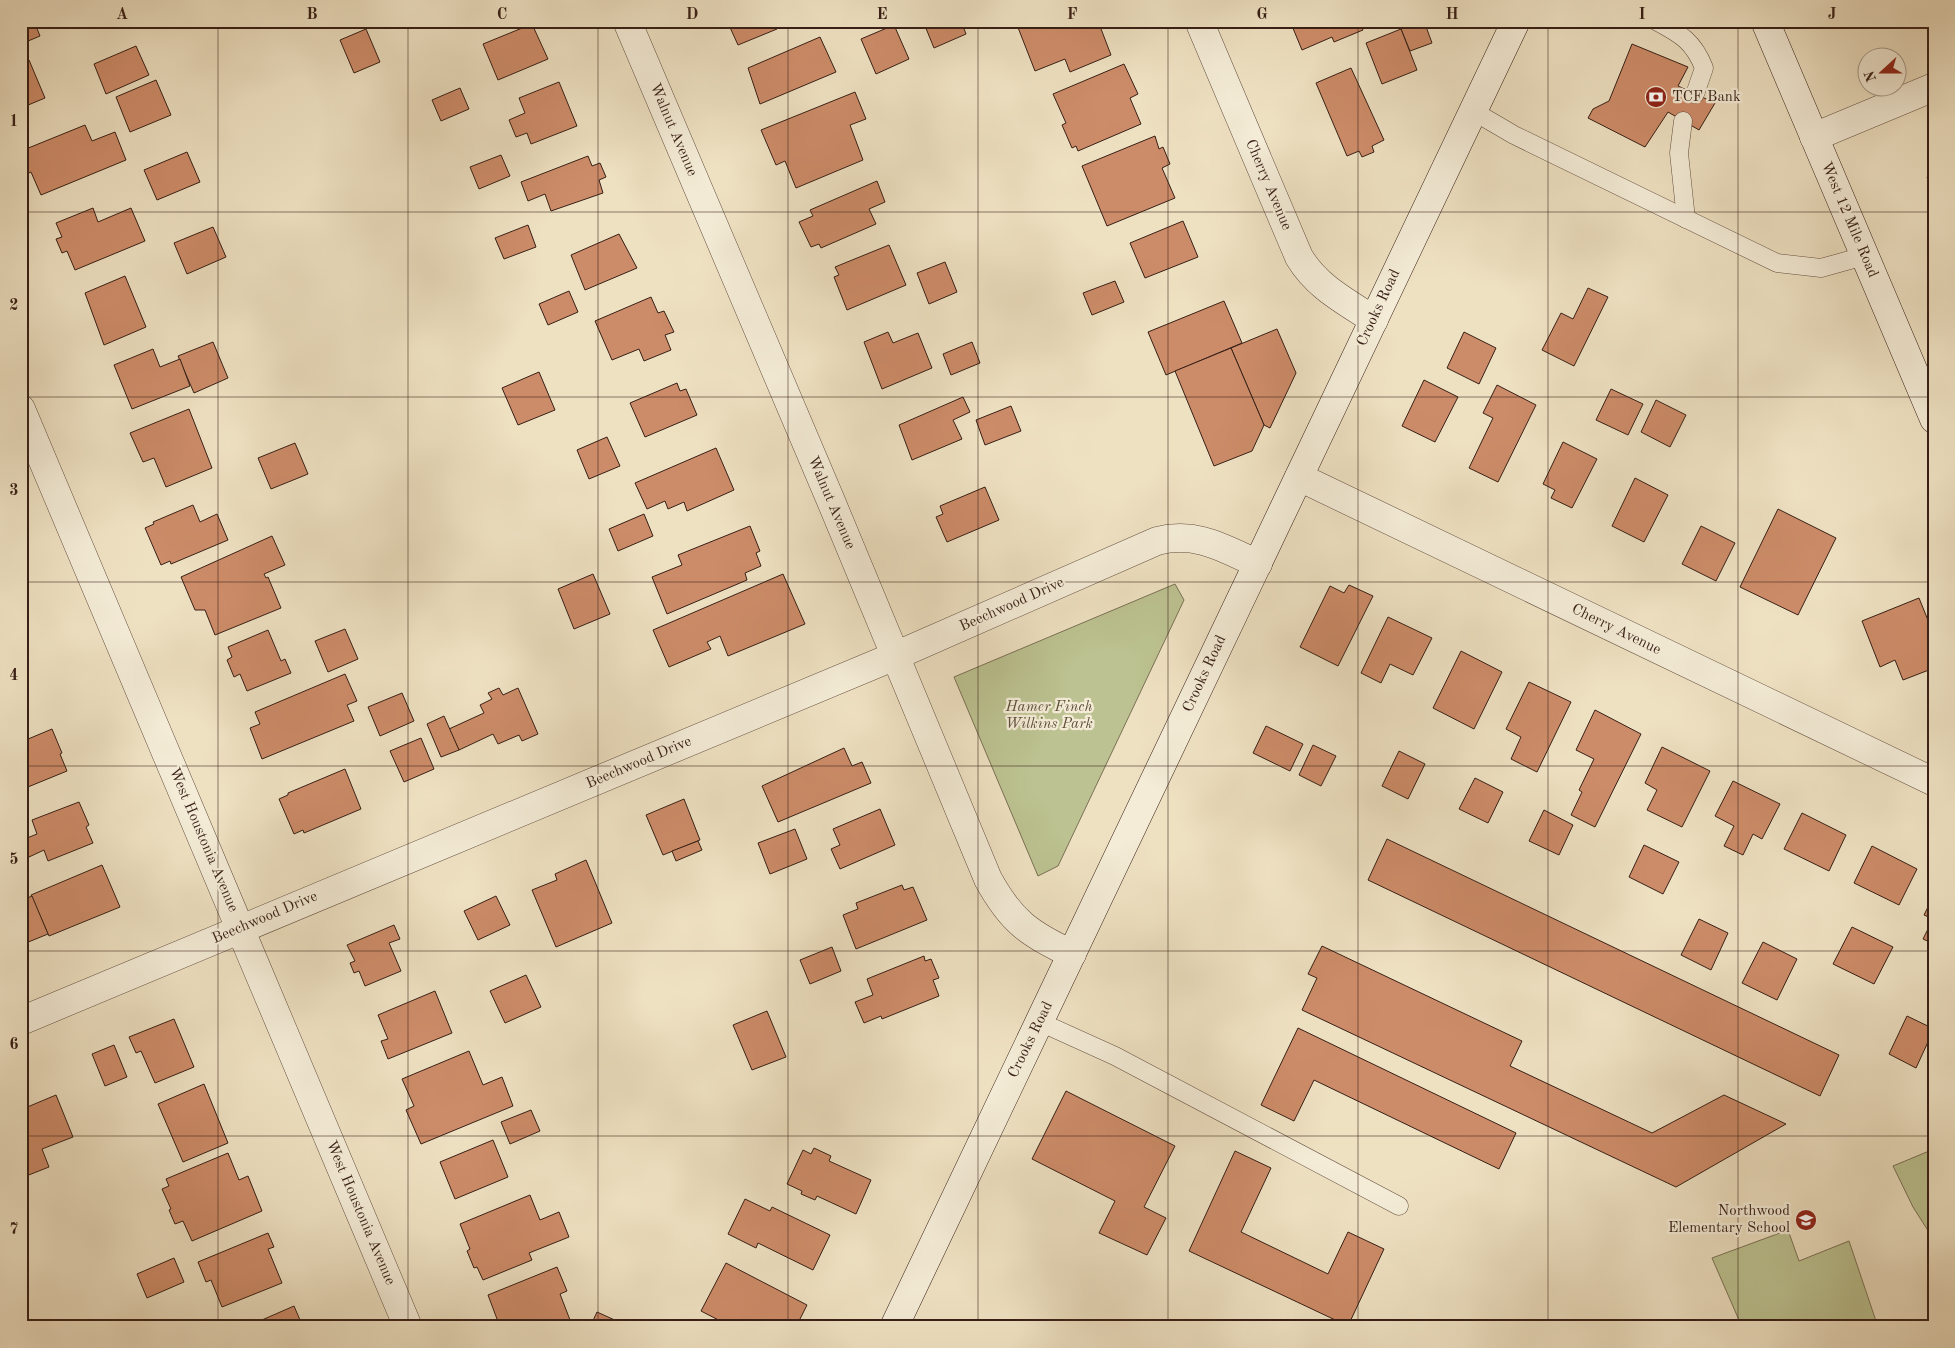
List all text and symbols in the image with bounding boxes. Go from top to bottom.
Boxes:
text: A [116,7,128,23]
text: B [306,7,318,23]
text: C [497,7,507,23]
text: D [686,7,698,23]
text: E [876,7,888,23]
text: F [1067,7,1078,23]
text: G [1256,7,1268,23]
text: H [1445,7,1459,23]
text: I [1638,7,1646,23]
text: J [1828,7,1837,23]
north arrow [1858,48,1908,98]
text: N [1862,69,1879,84]
street label: Walnut Avenue [647,81,699,179]
bank icon: TCF Bank [1644,85,1668,109]
place label: TCF Bank [1672,90,1741,105]
text: 1 [9,114,19,130]
street label: Cherry Avenue [1242,137,1294,233]
street label: West 12 Mile Road [1818,160,1880,280]
street label: Crooks Road [1355,267,1403,349]
text: 2 [9,298,19,314]
street label: Walnut Avenue [805,454,857,552]
text: 3 [9,483,19,499]
street label: Beechwood Drive [957,575,1067,635]
street label: Cherry Avenue [1569,602,1663,658]
street label: Crooks Road [1181,633,1229,715]
text: 4 [9,668,19,684]
park label: Hamer Finch Wilkins Park [1005,700,1093,732]
street label: Beechwood Drive [584,734,694,792]
street label: West Houstonia Avenue [166,766,240,915]
text: 5 [9,852,19,868]
street label: Beechwood Drive [210,889,320,947]
street label: Crooks Road [1006,999,1056,1081]
text: 6 [9,1037,19,1053]
street label: West Houstonia Avenue [323,1139,397,1288]
place label: Northwood Elementary School [1668,1204,1790,1236]
school or university icon: Northwood Elementary School [1794,1208,1818,1232]
text: 7 [9,1222,19,1238]

